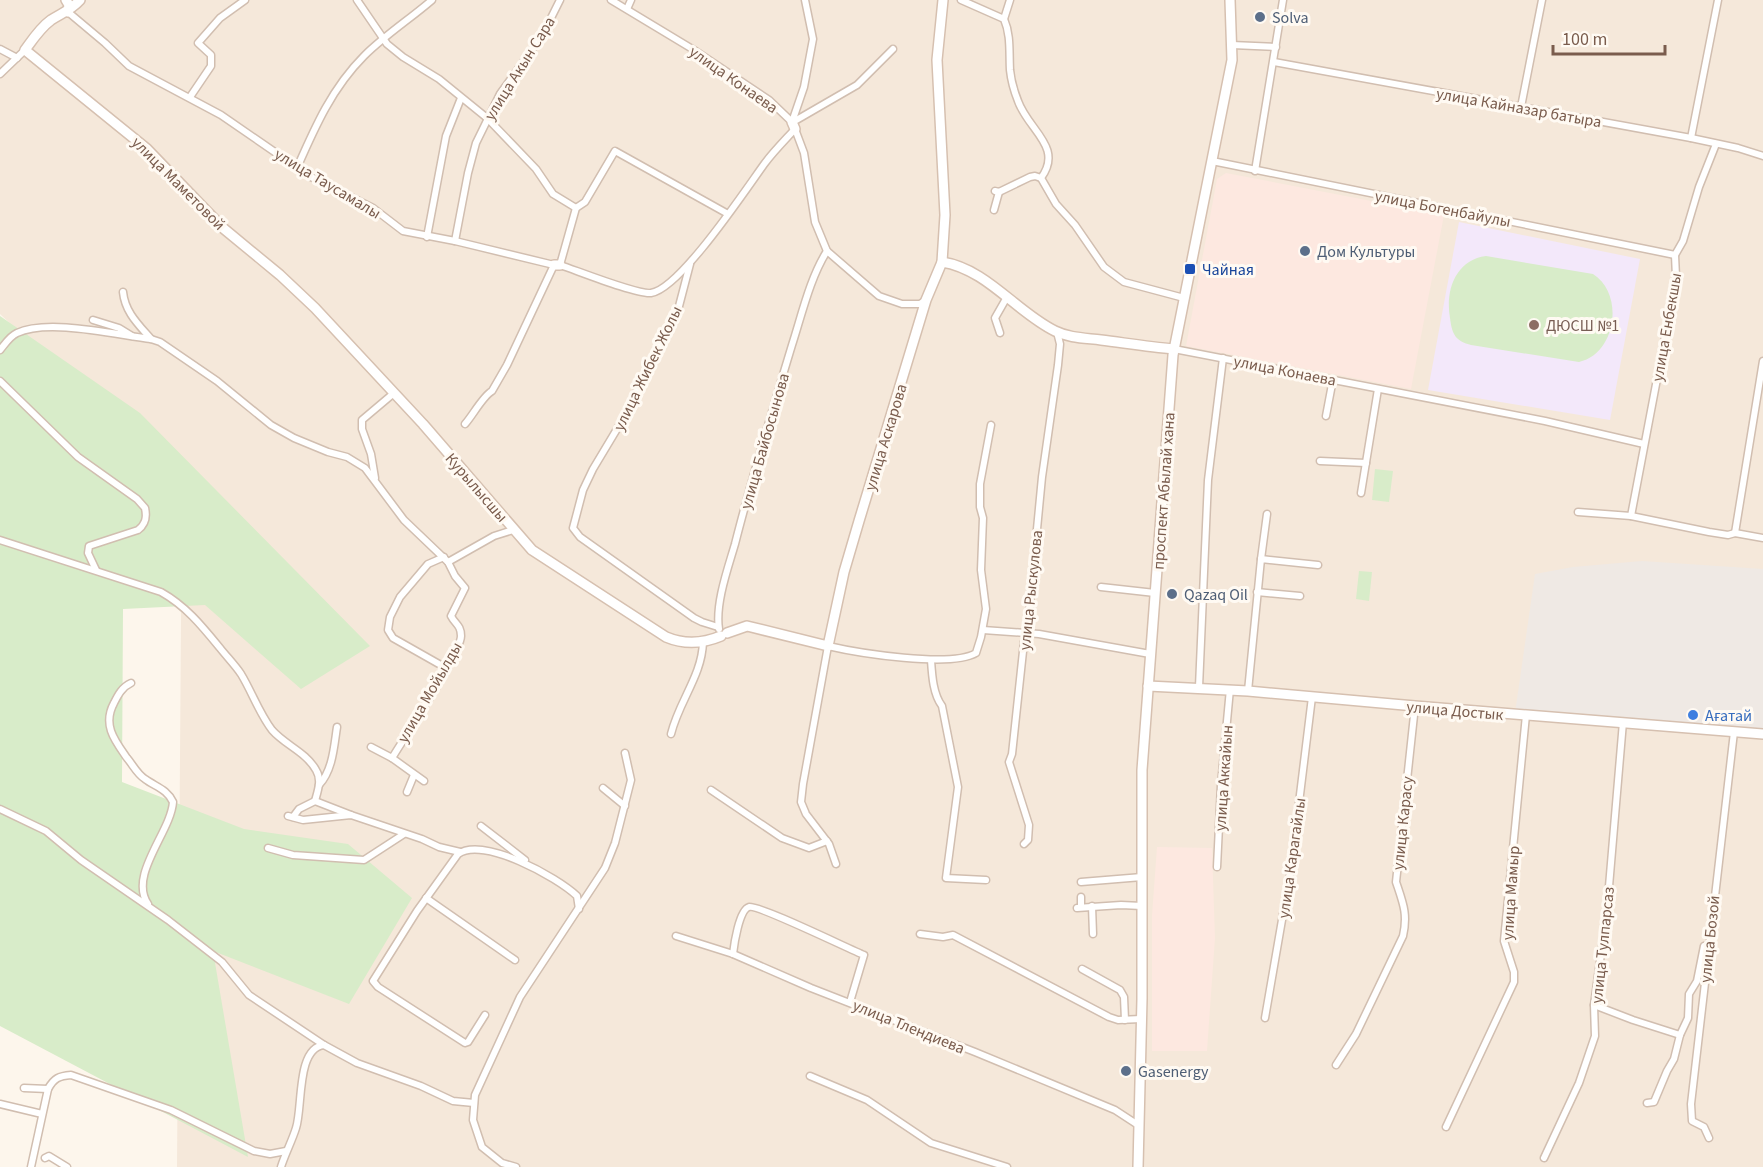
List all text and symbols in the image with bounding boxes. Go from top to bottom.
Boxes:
place label: Solva [1272,7,1309,29]
marker: Solva [1253,10,1267,24]
street label: улица Акын Сара [479,12,561,125]
scale bar [1553,18,1666,56]
text: 100 m [1562,27,1607,52]
street label: улица Конаева [684,41,782,119]
street label: улица Кайназар батыра [1435,83,1603,133]
street label: улица Маметовой [127,132,230,235]
street label: улица Таусамалы [270,143,385,224]
street label: улица Богенбайулы [1373,185,1513,233]
place label: Дом Культуры [1317,241,1415,263]
marker: Дом Культуры [1298,244,1312,258]
place label: Чайная [1202,259,1254,281]
marker: Чайная [1183,262,1197,276]
street label: улица Енбекшы [1647,271,1687,383]
street label: улица Жибек Жолы [608,302,688,435]
place label: ДЮСШ №1 [1546,315,1619,337]
marker: ДЮСШ №1 [1527,318,1541,332]
street label: улица Конаева [1232,350,1338,392]
street label: улица Байбосынова [735,371,795,512]
street label: улица Аскарова [859,381,913,493]
street label: проспект Абылай хана [1148,412,1180,571]
street label: Курылысшы [440,448,513,527]
street label: улица Рыскулова [1014,529,1048,651]
place label: Qazaq Oil [1184,584,1248,606]
marker: Qazaq Oil [1165,587,1179,601]
street label: улица Мойылды [392,638,468,747]
street label: улица Достык [1405,696,1504,726]
place label: Ағатай [1705,705,1752,727]
marker: Ағатай [1686,708,1700,722]
street label: улица Аккайын [1209,724,1239,832]
street label: улица Карасу [1387,775,1419,871]
street label: улица Карагайлы [1273,796,1311,920]
street label: улица Мамыр [1497,845,1525,941]
street label: улица Тулпарсаз [1586,886,1620,1005]
street label: улица Бозой [1694,894,1726,984]
street label: улица Тлендиева [849,994,968,1059]
place label: Gasenergy [1138,1061,1209,1083]
marker: Gasenergy [1119,1064,1133,1078]

